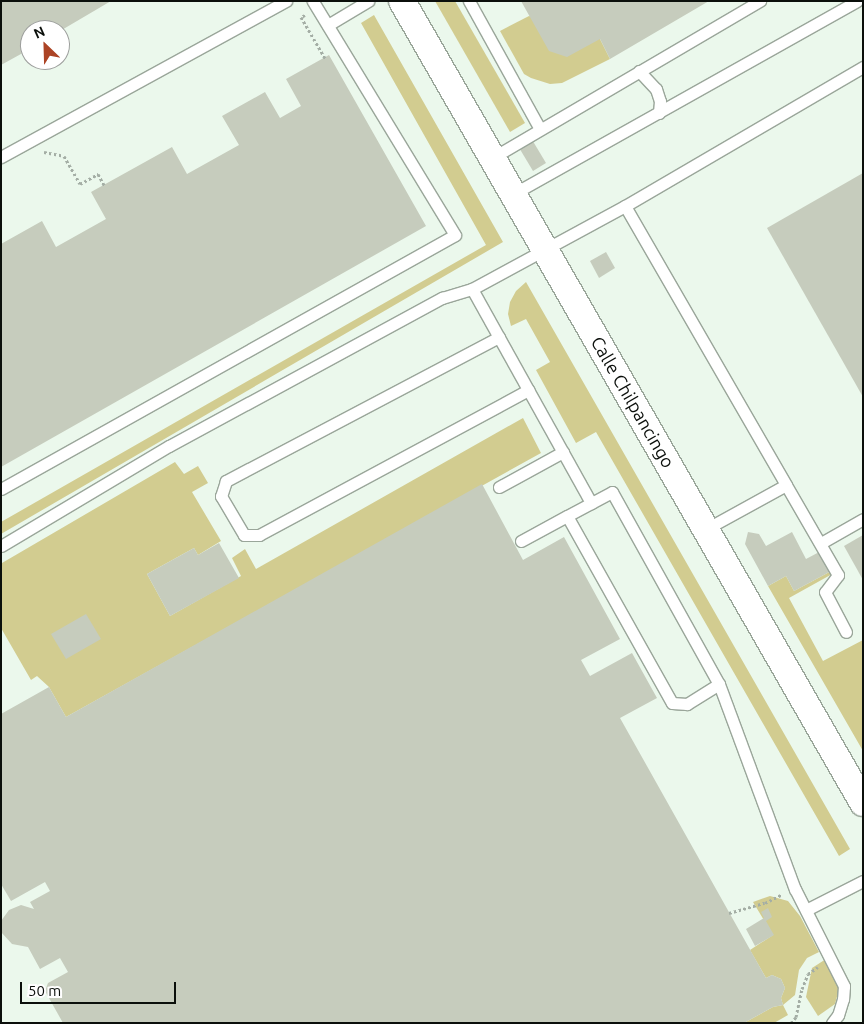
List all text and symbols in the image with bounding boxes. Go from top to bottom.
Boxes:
north arrow [20,20,70,70]
text: N [31,23,47,42]
street label: Calle Chilpancingo [587,332,679,472]
scale bar [22,972,179,1004]
text: 50 m [28,982,61,999]

